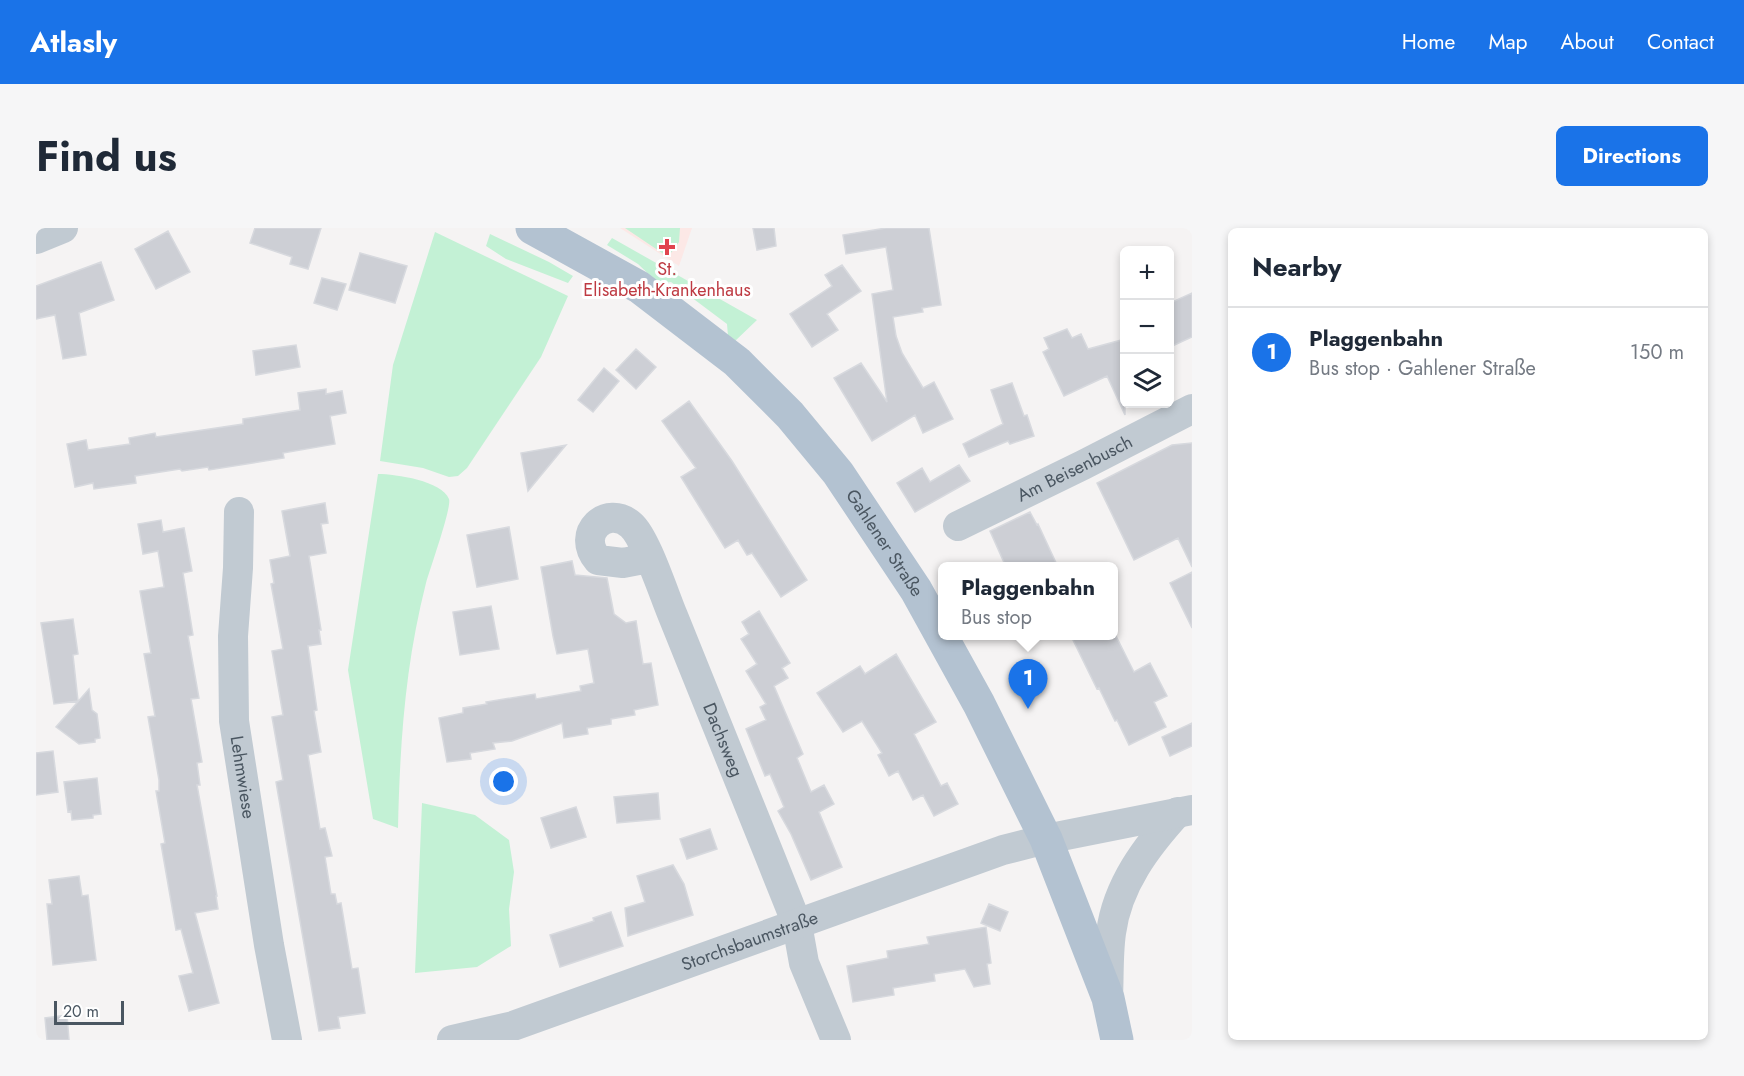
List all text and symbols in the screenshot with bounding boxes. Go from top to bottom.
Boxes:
text: Atlasly [30,22,117,63]
text: Home [1402,27,1455,57]
text: Map [1488,27,1528,57]
text: About [1561,27,1614,57]
text: Contact [1647,27,1714,57]
text: Find us [36,126,177,187]
button: Directions [1556,126,1708,186]
marker: St. Elisabeth-Krankenhaus [658,238,676,256]
map controls [1120,246,1174,408]
button: + [1120,246,1174,300]
text: Nearby [1252,248,1341,286]
place label: St. Elisabeth-Krankenhaus [583,256,751,303]
button: − [1120,300,1174,354]
text: Plaggenbahn [1309,322,1443,354]
text: 1 [1266,338,1277,367]
text: 150 m [1630,338,1684,367]
button: layers [1120,354,1174,408]
text: Bus stop · Gahlener Straße [1309,354,1536,383]
street label: Am Beisenbusch [1012,429,1137,508]
street label: Gahlener Straße [839,484,930,601]
popup [938,562,1118,640]
text: Plaggenbahn [961,571,1095,603]
text: Bus stop [961,603,1032,632]
pin: 1 [1008,660,1048,709]
street label: Dachsweg [696,699,750,781]
street label: Lehmwiese [223,734,262,820]
your location [489,767,518,796]
street label: Storchsbaumstraße [678,905,822,978]
scale bar [54,998,124,1026]
text: 20 m [63,1000,99,1023]

